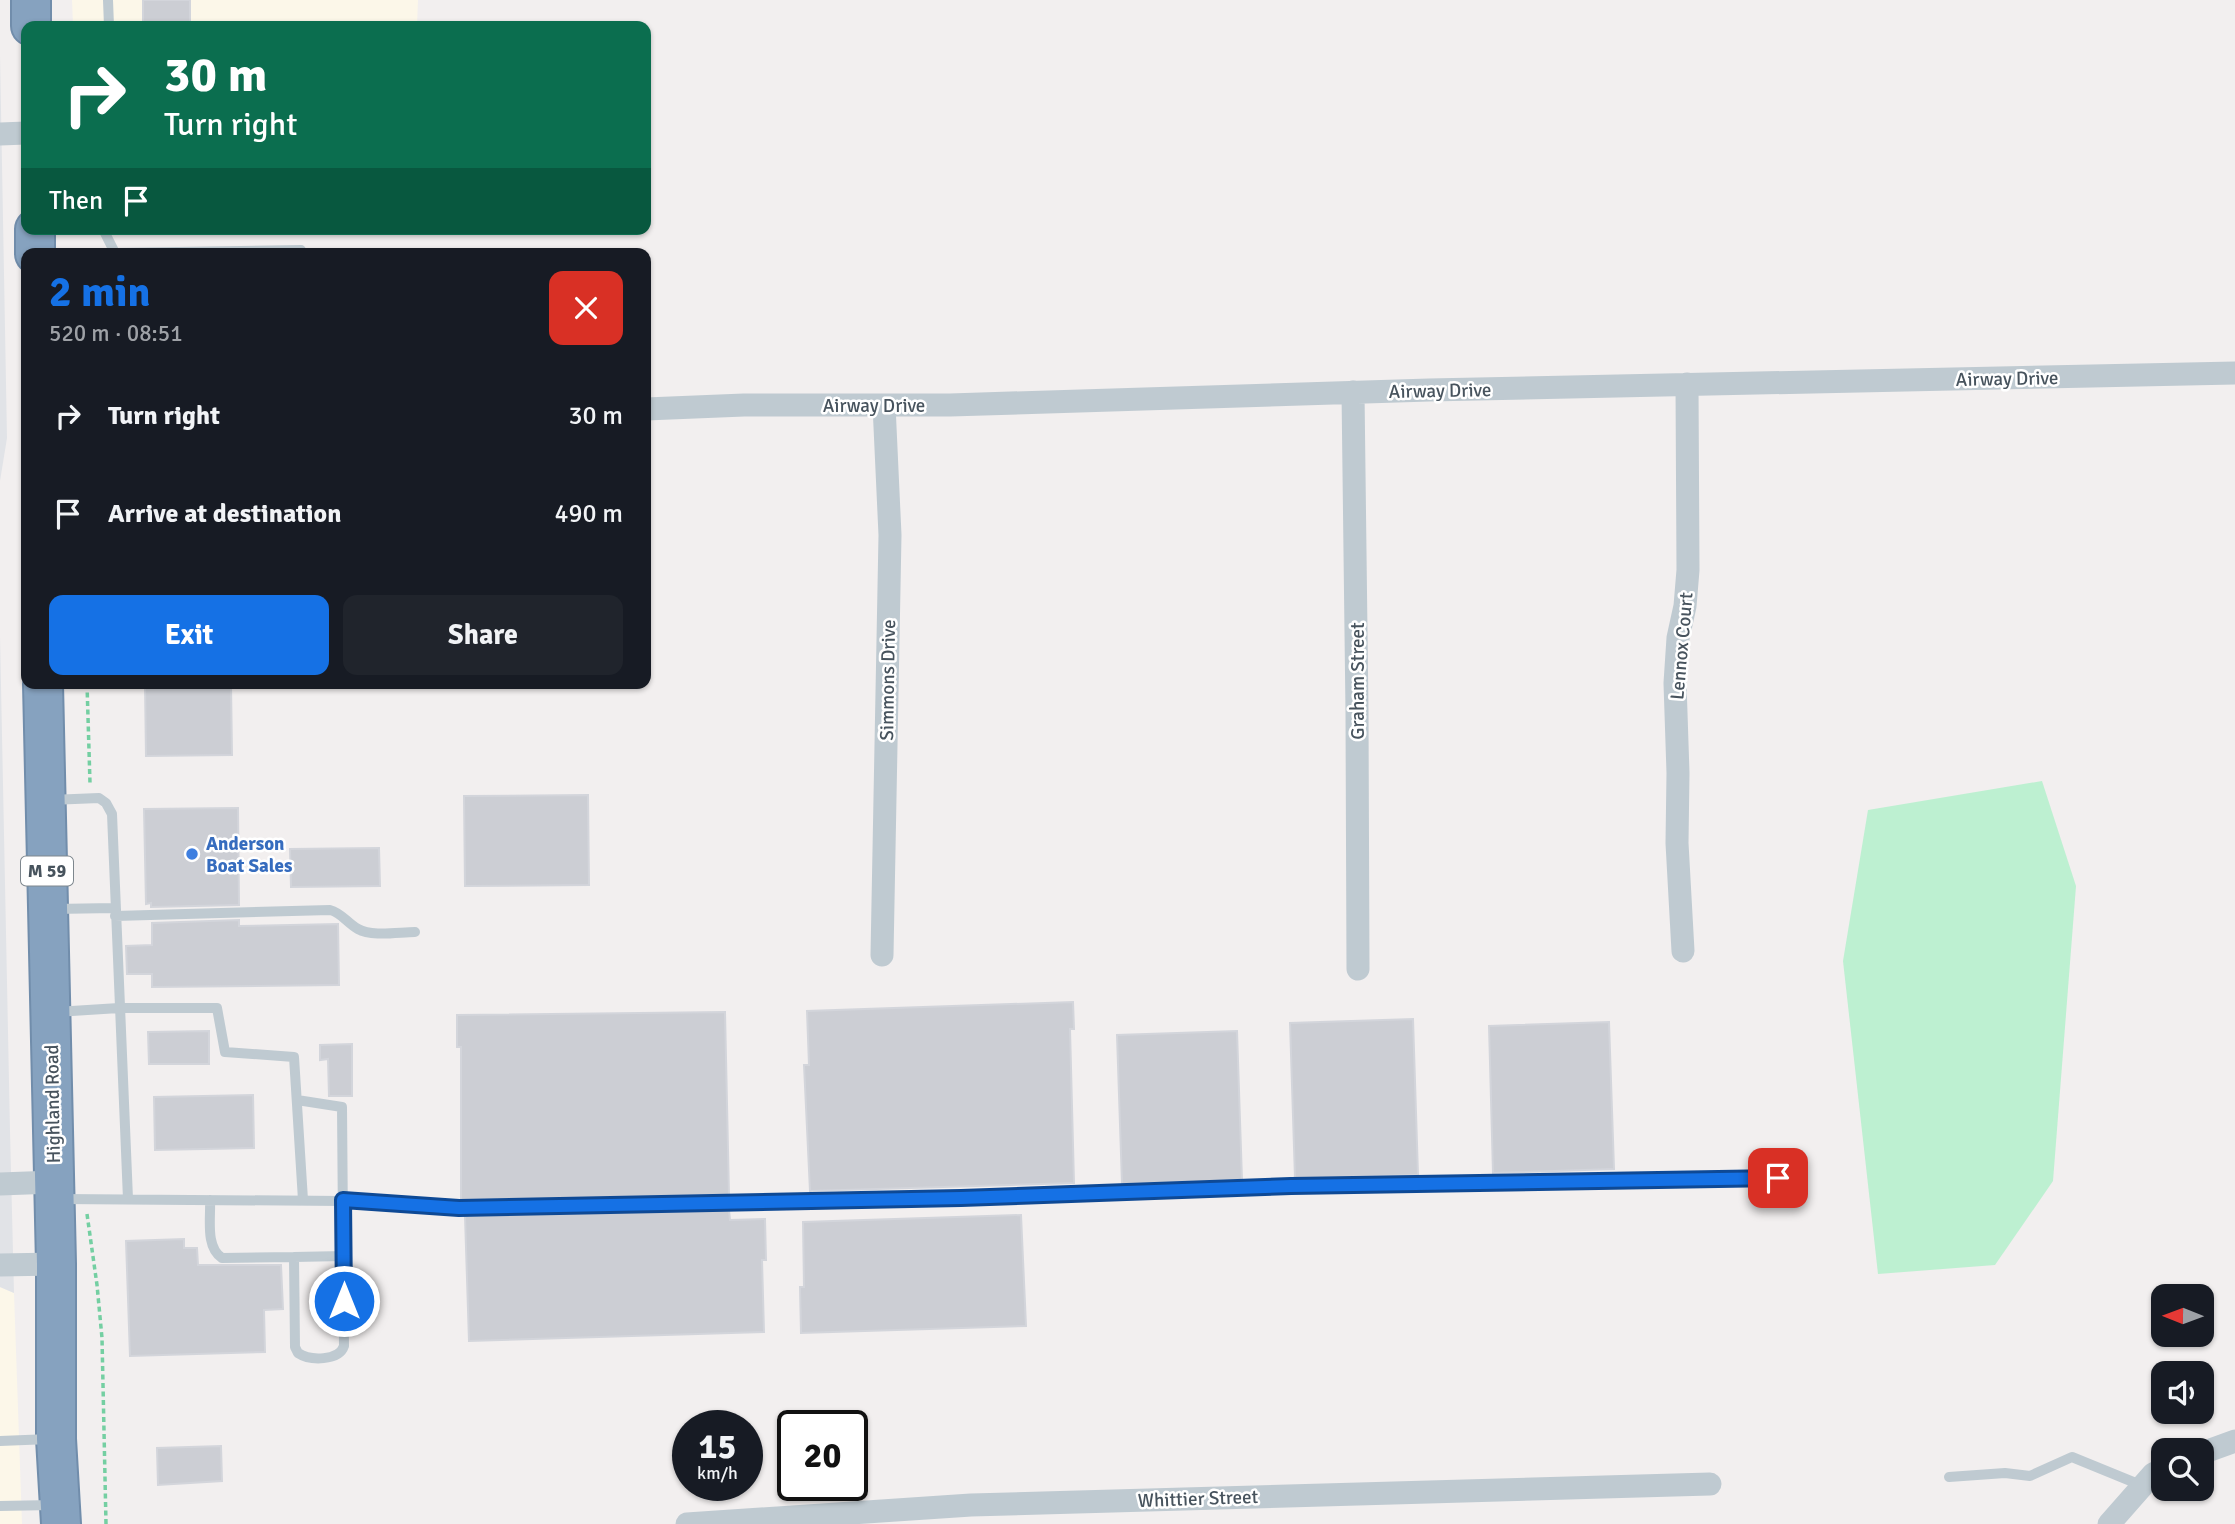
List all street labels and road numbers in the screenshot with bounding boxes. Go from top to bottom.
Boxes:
street label: Airway Drive [1955,366,2059,392]
street label: Airway Drive [1388,378,1492,404]
street label: Airway Drive [823,394,925,418]
street label: Lennox Court [1665,591,1699,701]
street label: Simmons Drive [875,619,901,741]
street label: Graham Street [1346,622,1370,740]
road number: M 59 [21,856,73,886]
street label: Highland Road [40,1044,66,1164]
street label: Whittier Street [1137,1485,1259,1513]

